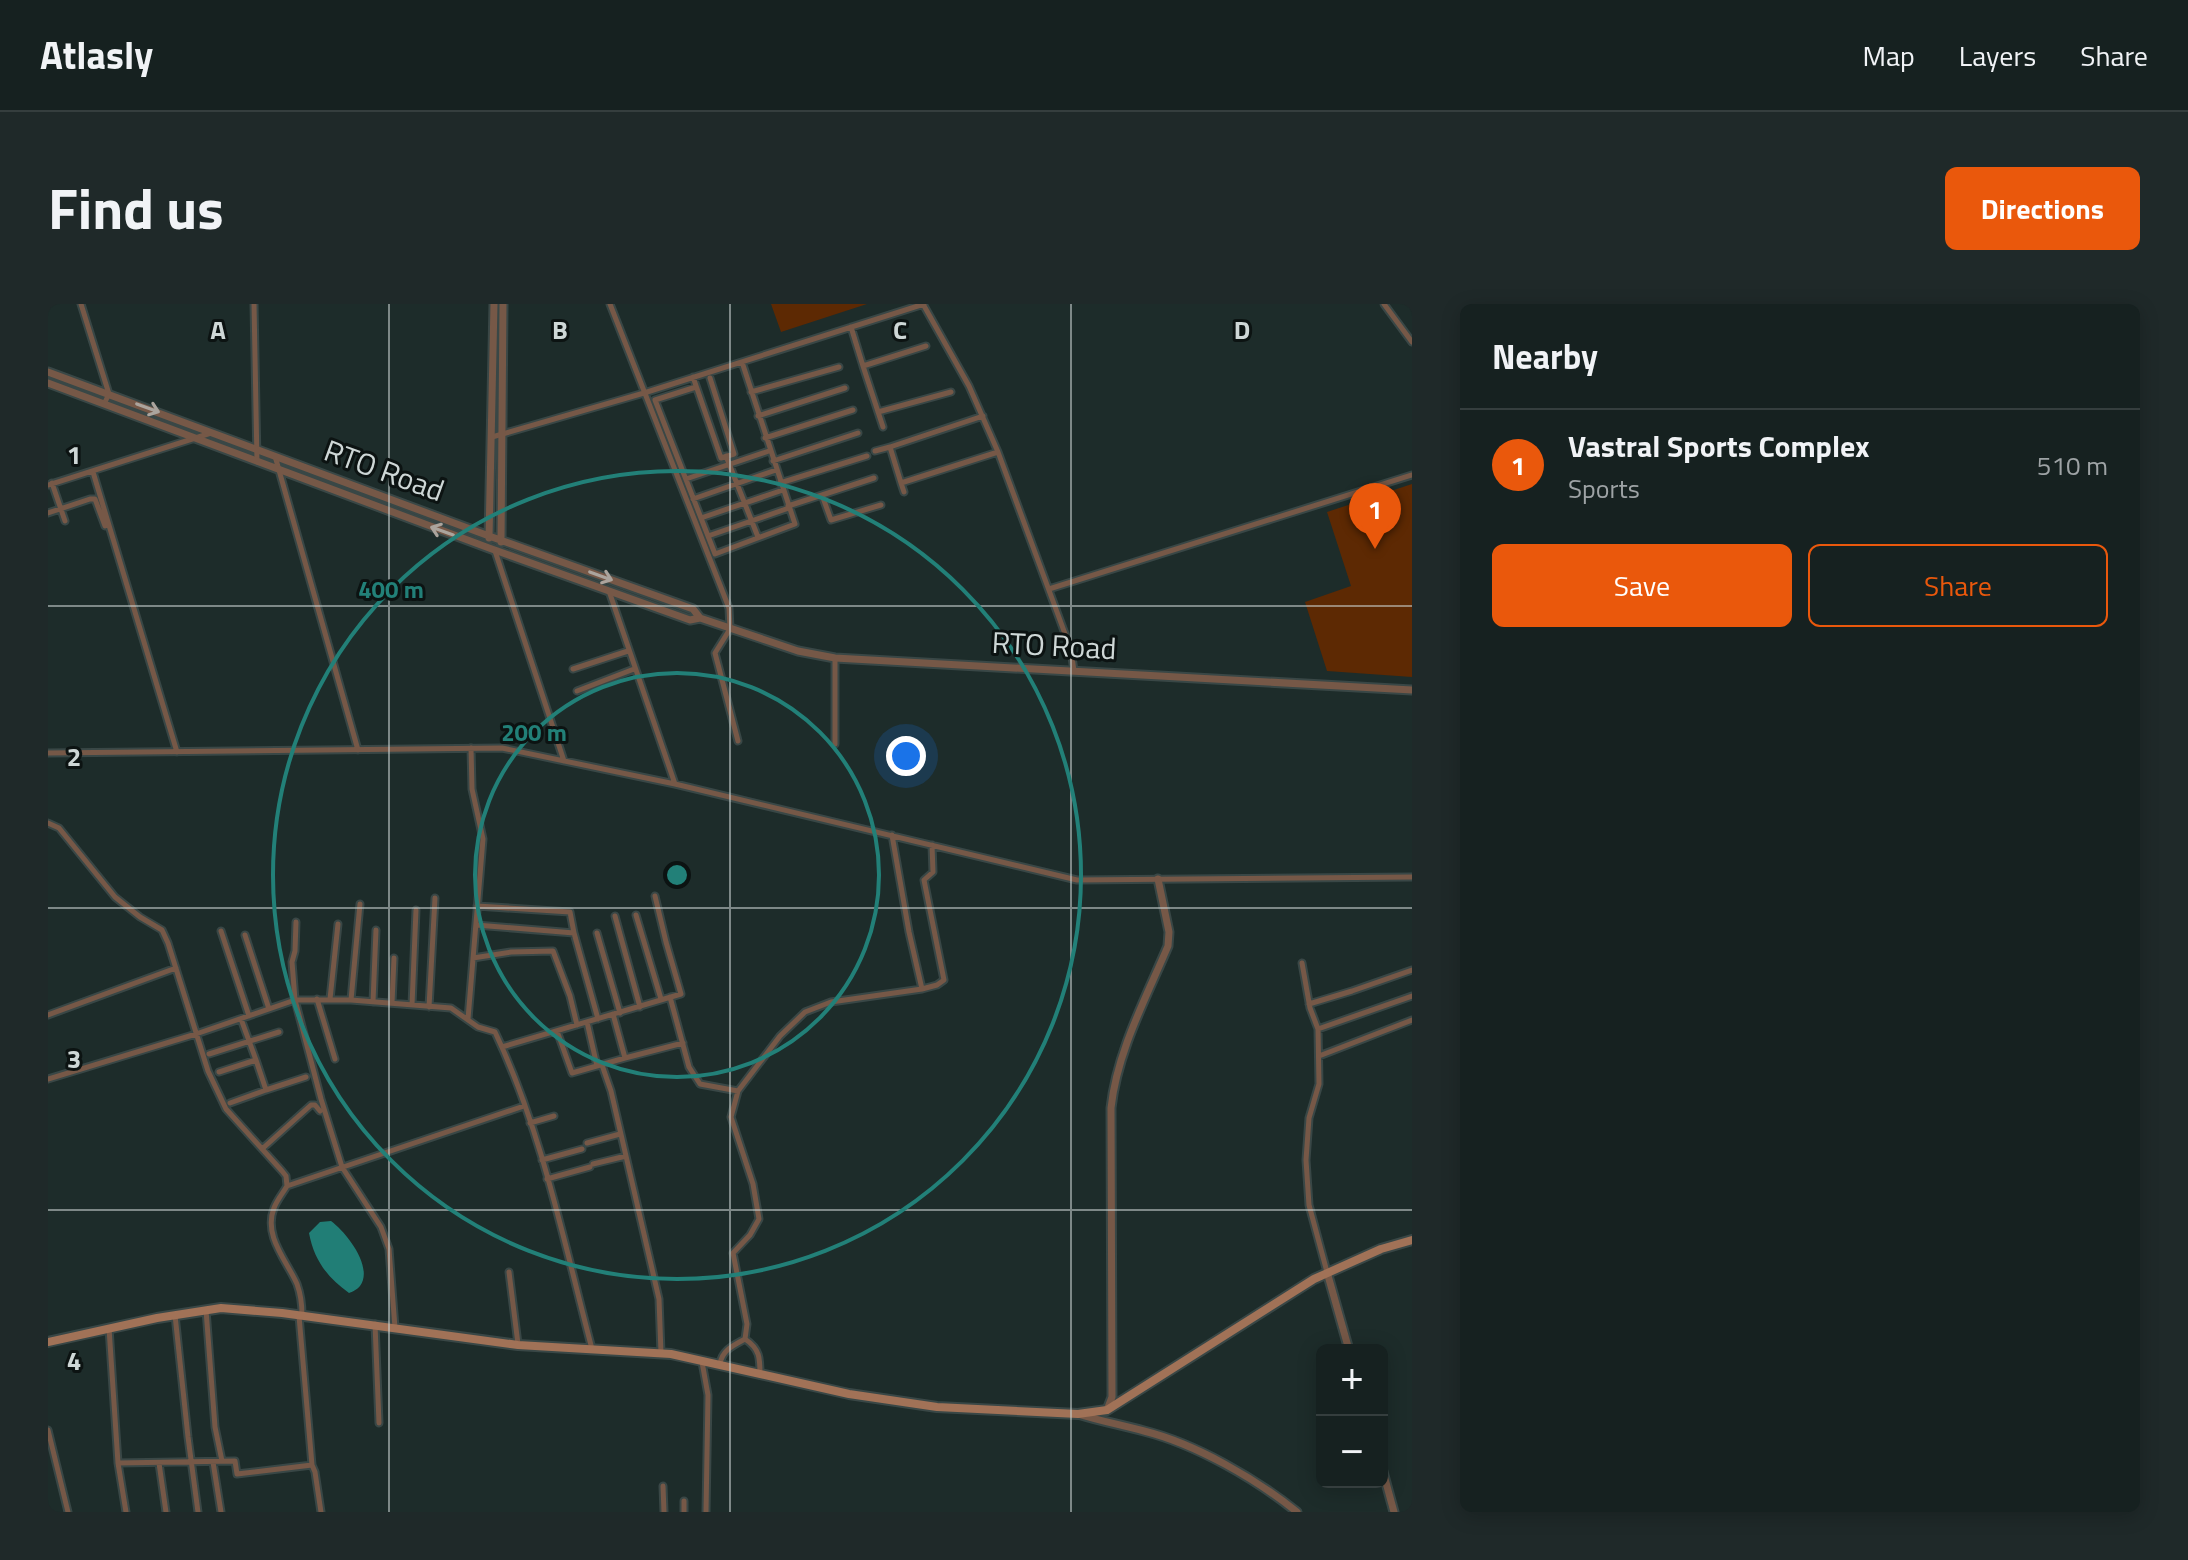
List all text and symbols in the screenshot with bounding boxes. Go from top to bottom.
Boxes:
text: Atlasly [40,26,153,84]
text: Map [1862,34,1915,77]
text: Layers [1959,34,2036,77]
text: Share [2080,34,2148,77]
text: Find us [48,166,224,251]
button: Directions [1945,167,2140,250]
text: A [210,310,226,349]
text: B [552,310,568,349]
text: C [893,310,907,349]
text: D [1234,310,1250,349]
text: Nearby [1492,330,1598,382]
one-way arrow [135,402,159,416]
text: Vastral Sports Complex [1568,423,1870,469]
street label: RTO Road [318,427,451,513]
text: 1 [67,435,81,474]
text: 1 [1511,446,1525,485]
text: 510 m [2037,446,2108,485]
text: Sports [1568,469,1640,508]
pin: 1 [1349,483,1401,549]
one-way arrow [431,523,455,537]
button: Save [1492,544,1792,627]
button: Share [1808,544,2108,627]
one-way arrow [589,570,613,584]
text: 400 m [358,571,424,607]
street label: RTO Road [991,619,1118,671]
text: 200 m [501,714,567,750]
your location [886,736,926,776]
text: 2 [67,737,81,776]
centre of rings [663,861,691,889]
text: 3 [67,1039,81,1078]
text: 4 [67,1341,81,1380]
map controls [1316,1344,1388,1488]
button: + [1316,1344,1388,1416]
button: − [1316,1416,1388,1488]

